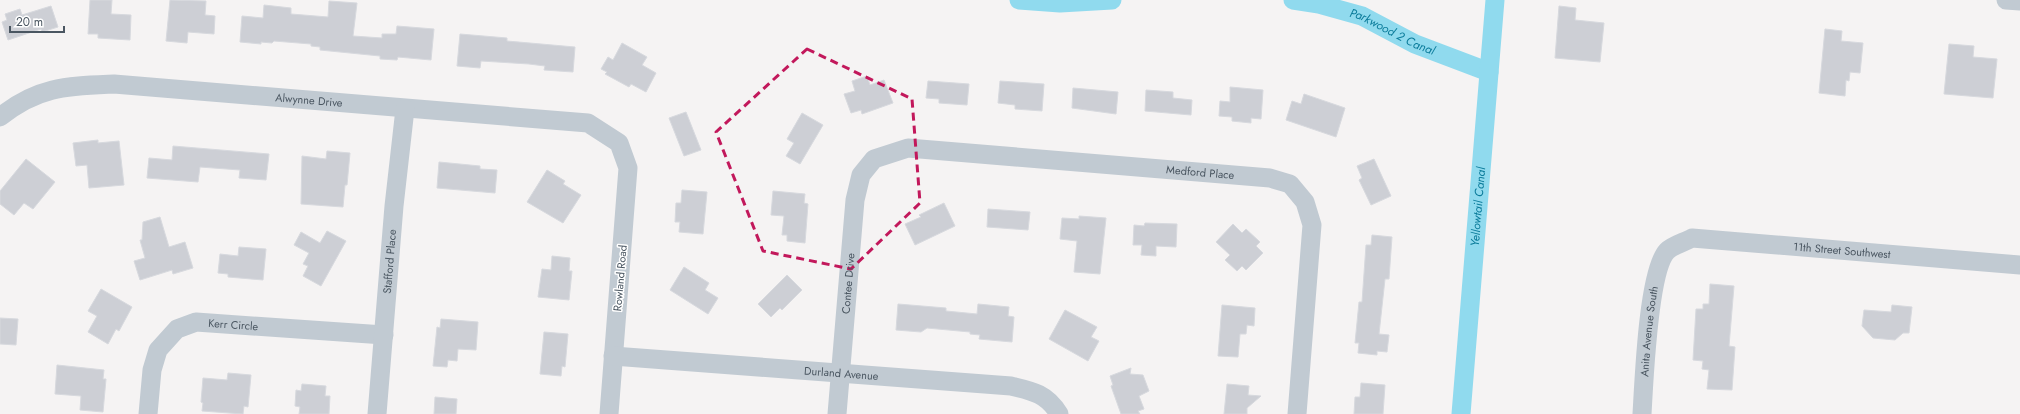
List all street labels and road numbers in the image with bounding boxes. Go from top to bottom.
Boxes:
street label: Alwynne Drive [275,89,344,111]
street label: Medford Place [1166,161,1235,183]
street label: Stafford Place [379,228,400,294]
street label: 11th Street Southwest [1793,238,1892,262]
street label: Rowland Road [609,244,631,312]
street label: Contee Drive [837,252,859,315]
street label: Anita Avenue South [1636,285,1662,377]
street label: Kerr Circle [208,315,259,334]
street label: Durland Avenue [804,362,879,384]

